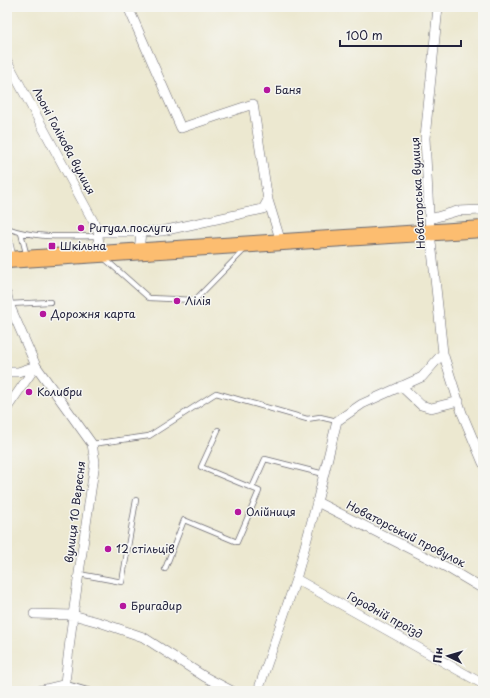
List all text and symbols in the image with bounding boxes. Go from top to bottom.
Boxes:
scale bar [340,22,461,48]
text: 100 m [346,26,383,44]
place label: Баня [275,81,302,98]
street label: Льоні Голікова вулиця [29,84,100,197]
marker: Баня [262,85,272,95]
street label: Новаторська вулиця [406,137,429,249]
place label: Ритуал.послуги [89,219,172,236]
marker: Ритуал.послуги [76,223,86,233]
place label: Шкільна [60,237,107,254]
marker: Шкільна [47,241,57,251]
place label: Лілія [185,292,211,309]
marker: Лілія [172,296,182,306]
place label: Дорожня карта [50,305,136,322]
marker: Дорожня карта [38,309,48,319]
place label: Колибри [37,383,82,400]
marker: Колибри [24,387,34,397]
street label: вулиця 10 Вересня [60,460,89,564]
street label: Новаторський провулок [344,496,469,571]
place label: Олійниця [246,503,296,520]
marker: Олійниця [233,507,243,517]
place label: 12 стільців [116,540,175,557]
marker: 12 стільців [103,544,113,554]
street label: Городній проїзд [344,587,426,642]
place label: Бригадир [131,597,182,614]
marker: Бригадир [118,601,128,611]
north arrow [428,636,468,676]
text: Пн [428,646,447,664]

